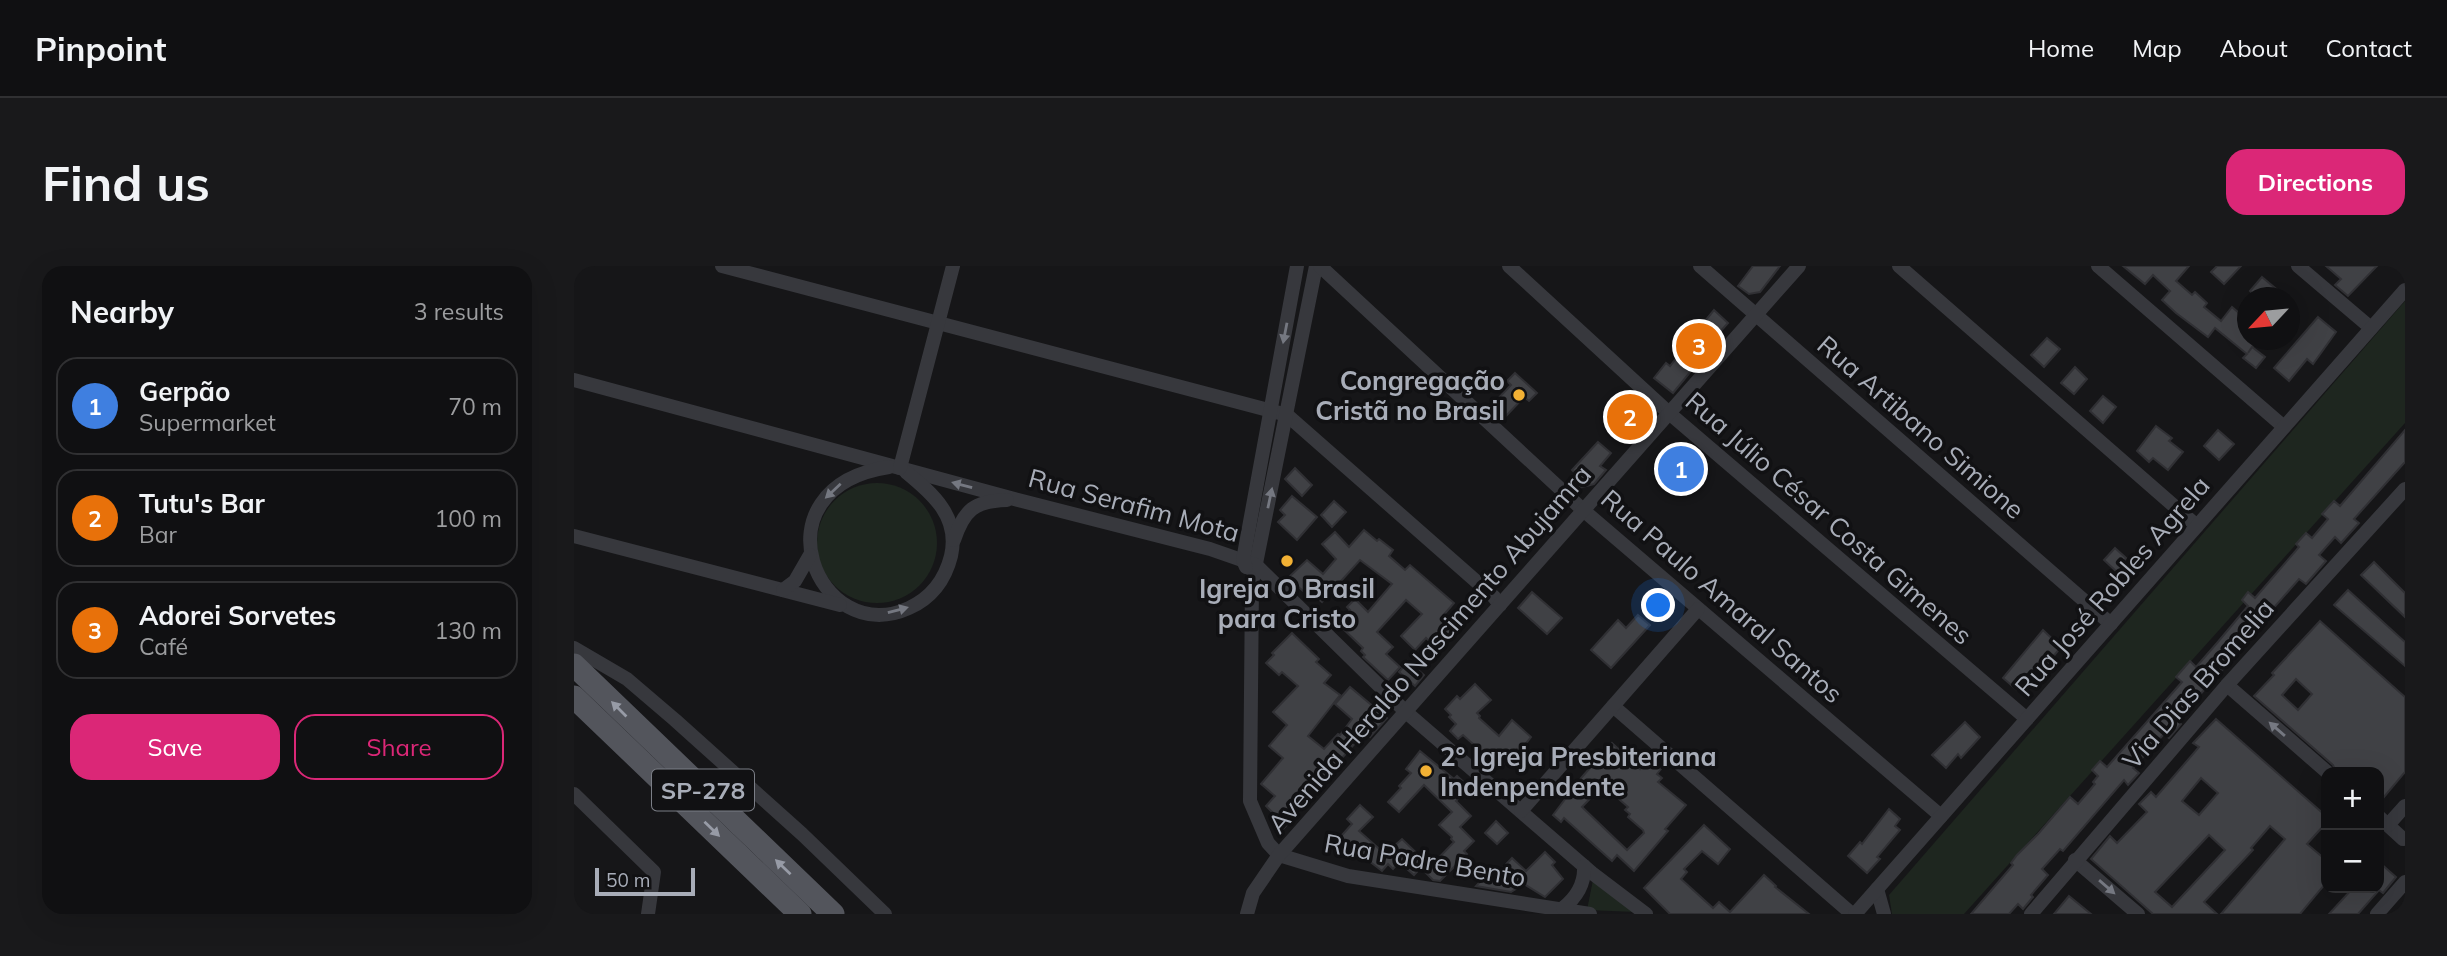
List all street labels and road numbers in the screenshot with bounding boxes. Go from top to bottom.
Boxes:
street label: Rua Artibano Simione [1811,328,2031,526]
street label: Rua Júlio César Costa Gimenes [1679,384,1979,652]
street label: Avenida Heraldo Nascimento Abujamra [1260,458,1598,840]
street label: Rua Serafim Mota [1025,461,1243,549]
street label: Rua José Robles Agrela [2007,469,2217,703]
street label: Rua Paulo Amaral Santos [1594,482,1850,710]
street label: Via Dias Bromelia [2115,592,2281,776]
road number: SP-278 [652,770,754,810]
street label: Rua Padre Bento [1322,826,1528,894]

